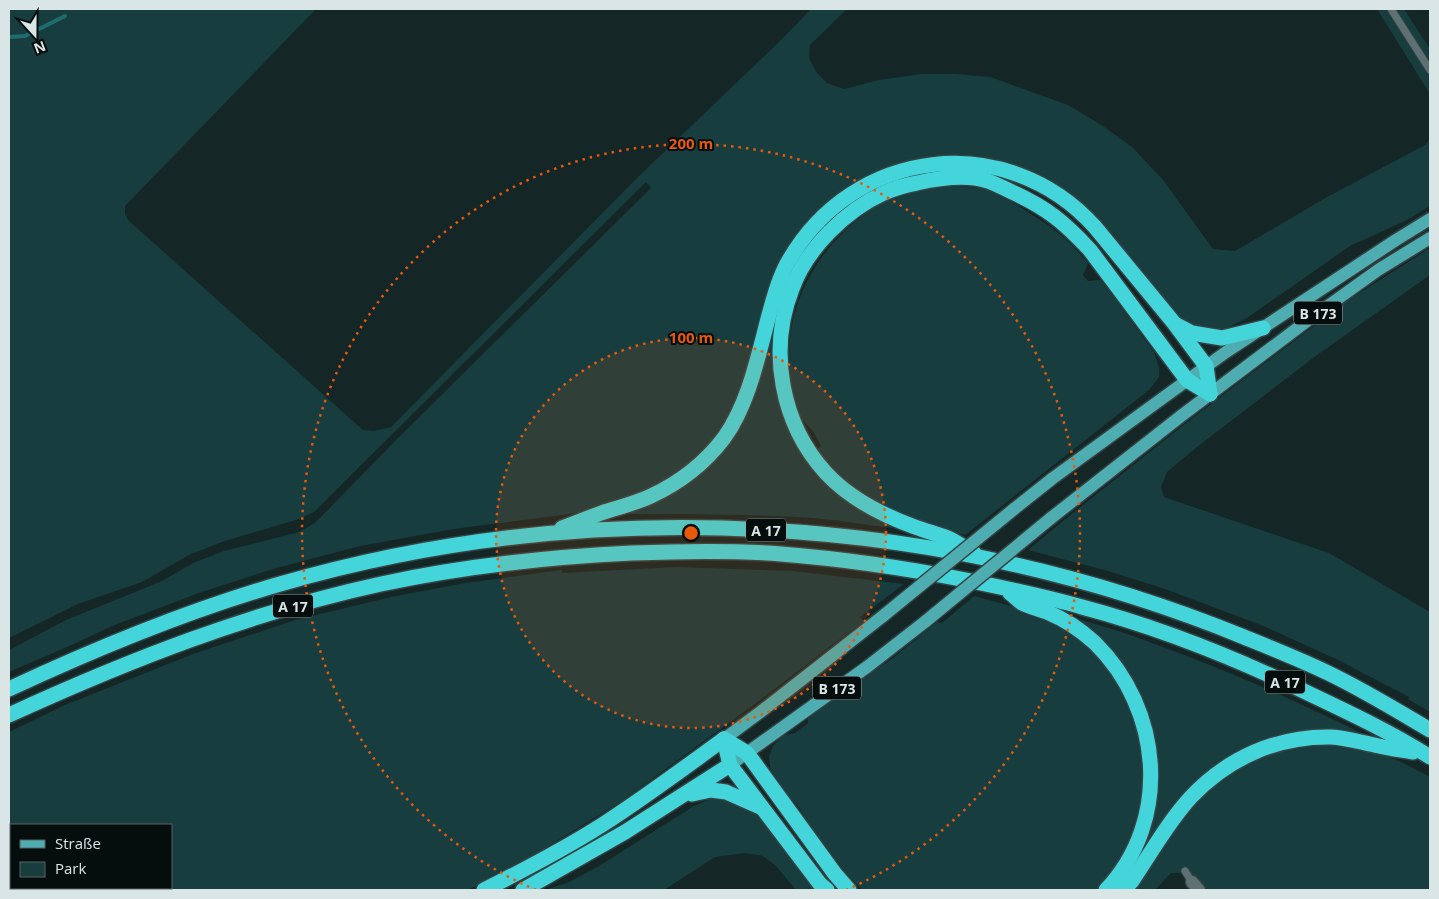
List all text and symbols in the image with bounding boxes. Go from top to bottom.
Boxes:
north arrow [10,10,60,60]
text: N [31,37,49,59]
text: 200 m [669,133,713,153]
road number: B 173 [1294,302,1342,324]
text: 100 m [669,327,713,347]
road number: A 17 [746,518,786,542]
centre of rings [682,524,700,542]
road number: A 17 [273,594,313,618]
road number: A 17 [1265,670,1305,694]
road number: B 173 [813,676,861,700]
legend [10,824,172,889]
text: Straße [55,833,101,853]
text: Park [55,858,86,878]

